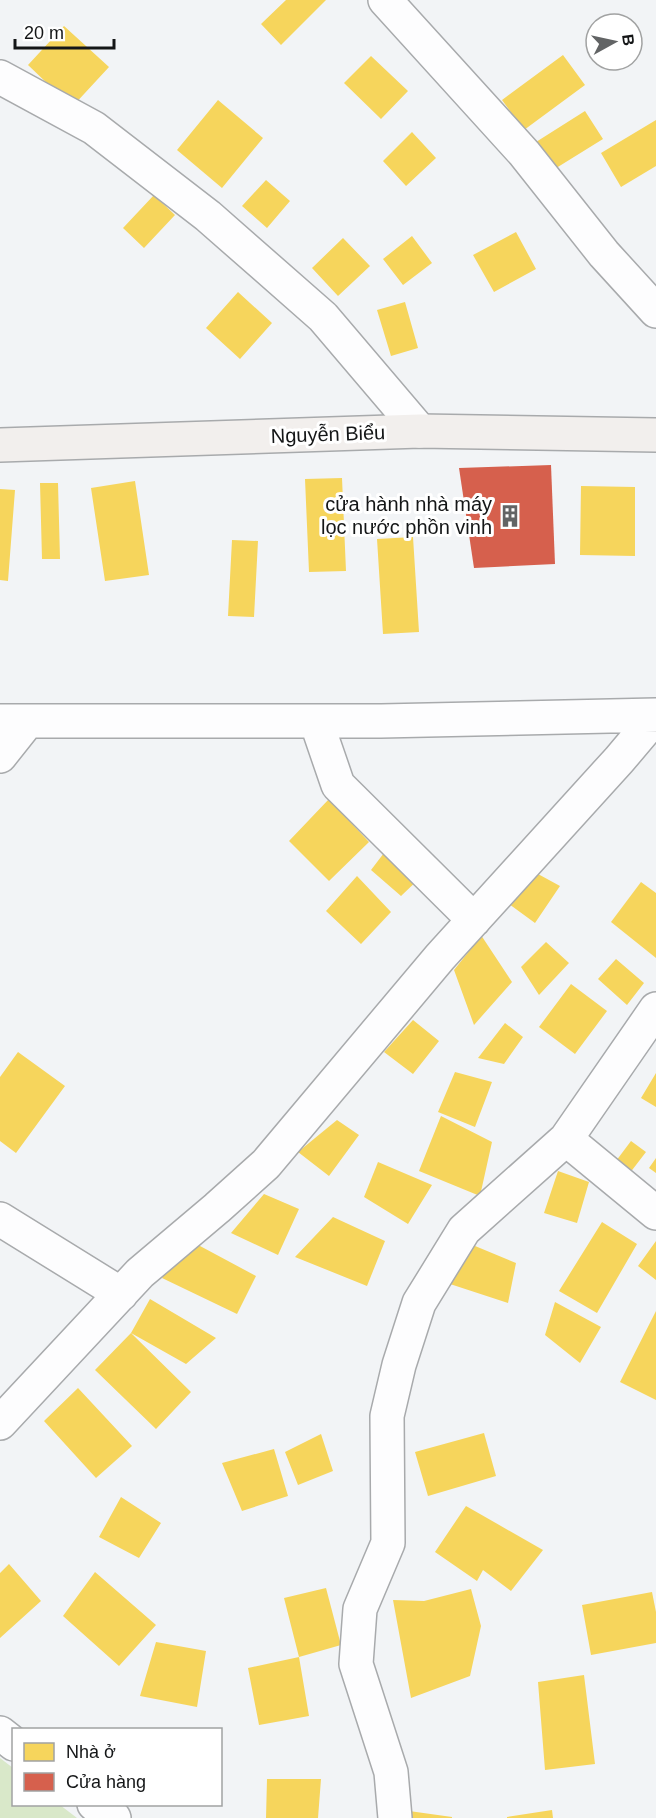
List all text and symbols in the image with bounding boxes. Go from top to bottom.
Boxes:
scale bar [15,12,114,50]
north arrow [584,12,644,72]
text: 20 m [24,23,64,43]
text: B [619,33,638,47]
street label: Nguyễn Biểu [270,421,386,447]
place label: cửa hành nhà máy lọc nước phồn vinh [321,493,492,538]
building icon: cửa hành nhà máy lọc nước phồn vinh [497,503,523,529]
legend [12,1728,222,1806]
text: Nhà ở [66,1742,116,1762]
text: Cửa hàng [66,1772,146,1792]

